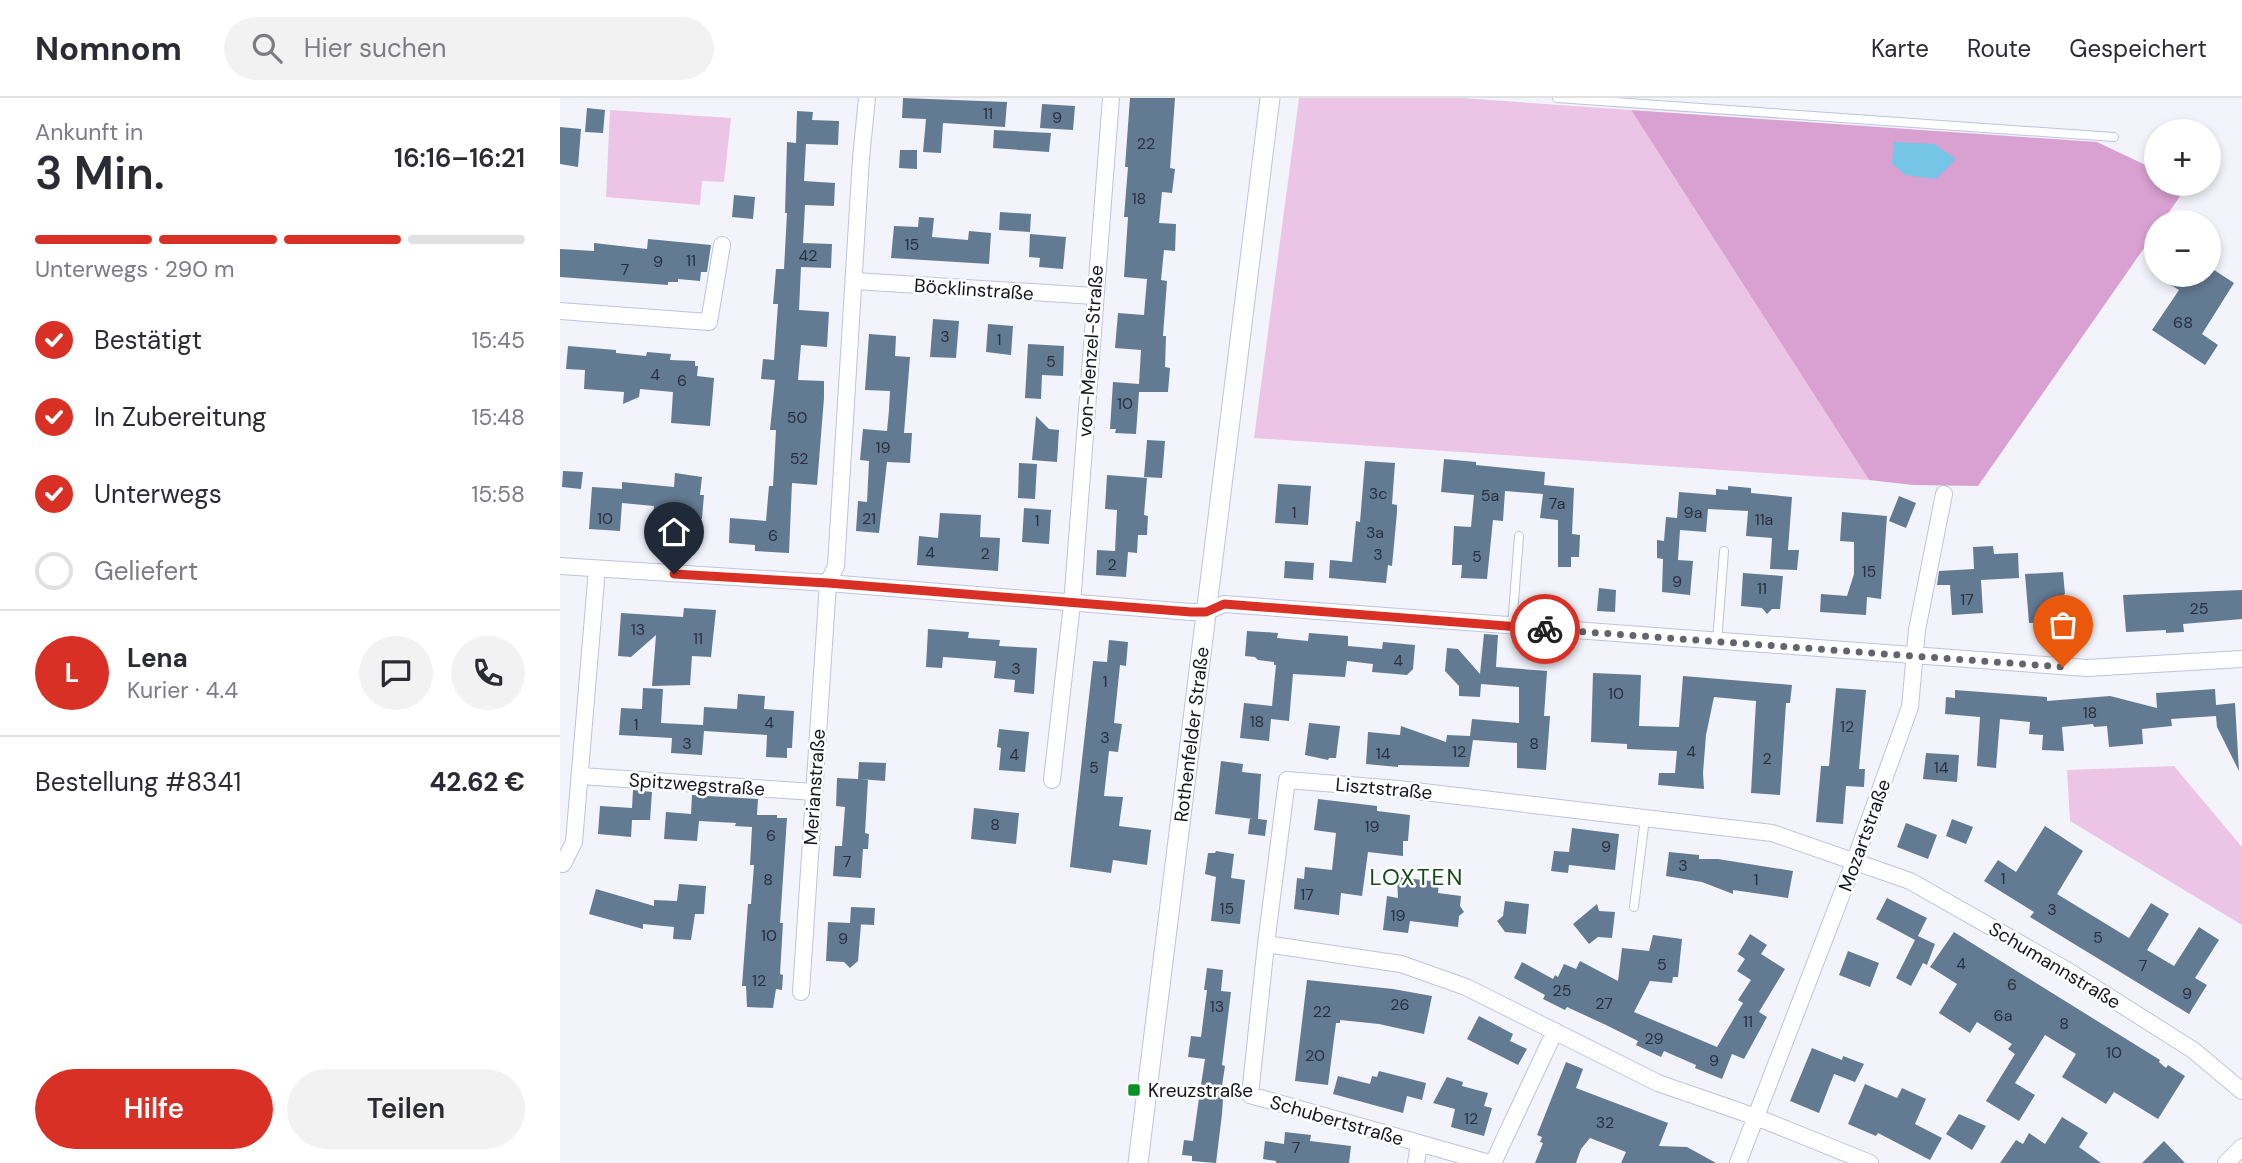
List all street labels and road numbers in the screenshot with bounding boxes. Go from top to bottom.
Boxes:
street label: von-Menzel-Straße [1072,264,1109,438]
street label: Böcklinstraße [913,273,1035,306]
street label: Rothenfelder Straße [1168,645,1215,824]
street label: Merianstraße [798,728,831,846]
street label: Spitzwegstraße [628,767,766,802]
street label: Lisztstraße [1334,772,1434,805]
street label: Mozartstraße [1833,776,1896,895]
street label: Schumannstraße [1984,916,2125,1015]
street label: Schubertstraße [1267,1089,1407,1152]

